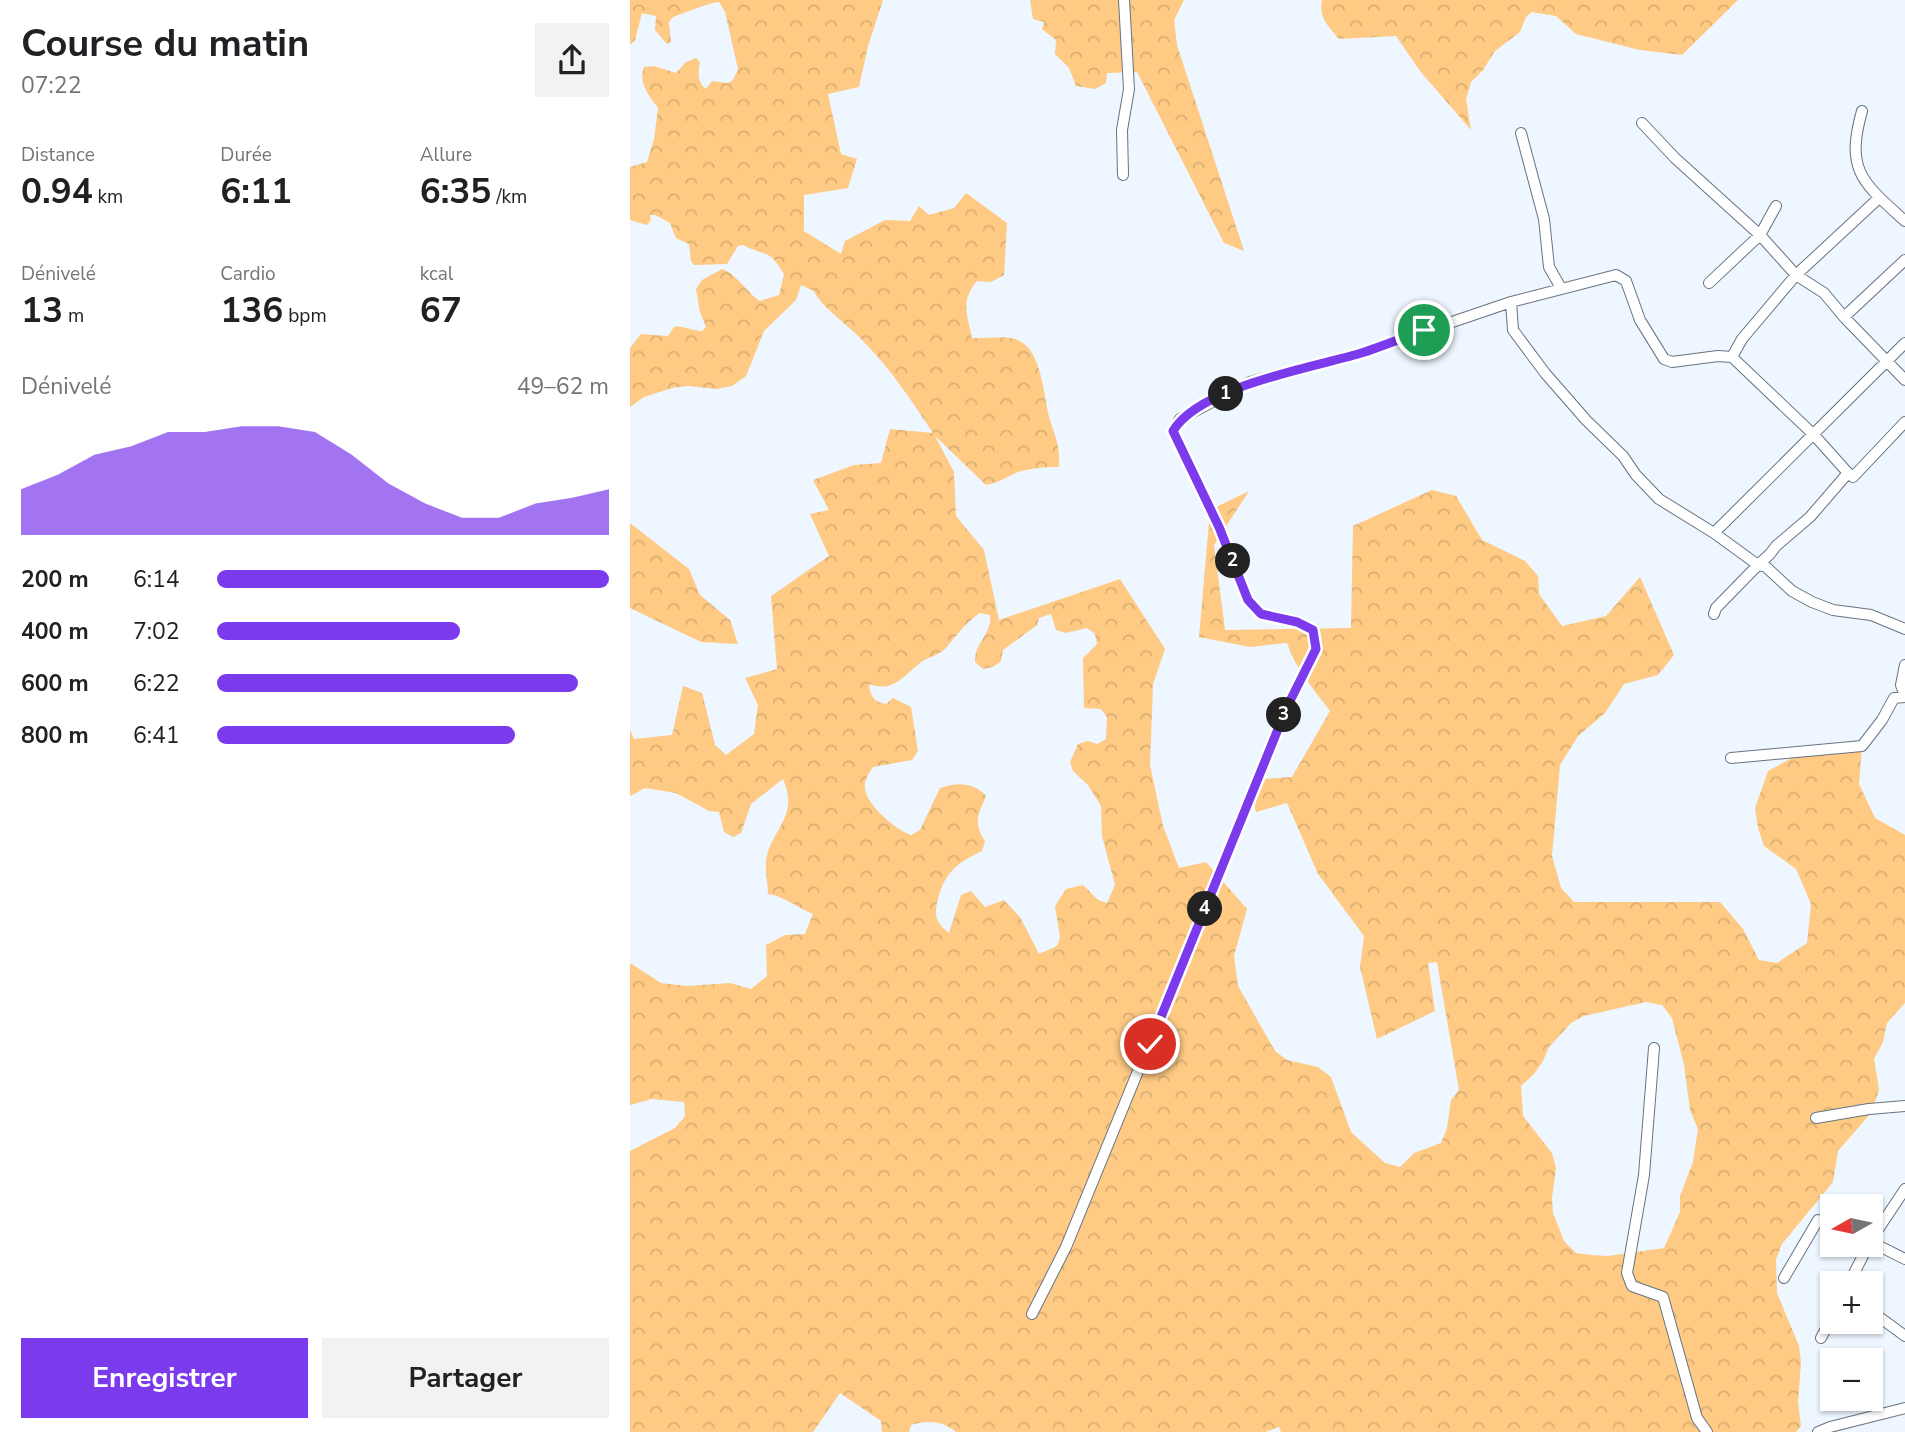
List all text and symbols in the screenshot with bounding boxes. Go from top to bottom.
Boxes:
text: Course du matin [21,18,309,69]
button: share [535,23,609,97]
text: 07:22 [21,70,81,101]
text: Distance [21,142,95,168]
text: Durée [220,142,272,168]
text: Allure [420,142,472,168]
text: 0.94 [21,168,93,215]
text: 6:11 [220,168,292,215]
text: 6:35 [420,168,491,215]
text: km [93,184,123,210]
text: /km [491,184,527,210]
text: Dénivelé [21,261,96,287]
text: Cardio [220,261,276,287]
text: kcal [420,261,453,287]
text: 13 [21,287,63,334]
text: 136 [220,287,283,334]
text: 67 [420,287,462,334]
pin [1394,300,1454,360]
text: m [63,303,84,329]
text: bpm [283,303,327,329]
icon: arrive [1405,311,1443,349]
text: Dénivelé [21,371,112,402]
text: 49–62 m [517,371,609,402]
pin: 1 [1208,376,1244,412]
text: 1 [1220,380,1231,406]
pin: 2 [1216,544,1250,578]
text: 2 [1227,547,1238,573]
text: 200 m [21,564,89,595]
text: 6:14 [133,564,180,595]
text: 400 m [21,616,89,647]
text: 7:02 [133,616,180,647]
text: 600 m [21,668,89,699]
text: 6:22 [133,668,180,699]
pin: 3 [1266,698,1302,732]
text: 3 [1278,701,1289,727]
text: 800 m [21,720,89,751]
text: 6:41 [133,720,180,751]
pin: 4 [1188,892,1222,926]
text: 4 [1199,895,1210,921]
pin [1120,1014,1180,1074]
icon: check [1131,1025,1169,1063]
north arrow [1820,1194,1883,1256]
map controls [1820,1194,1883,1411]
button: + [1820,1271,1883,1334]
button: Enregistrer [21,1338,308,1418]
button: Partager [322,1338,609,1418]
button: − [1820,1348,1883,1411]

